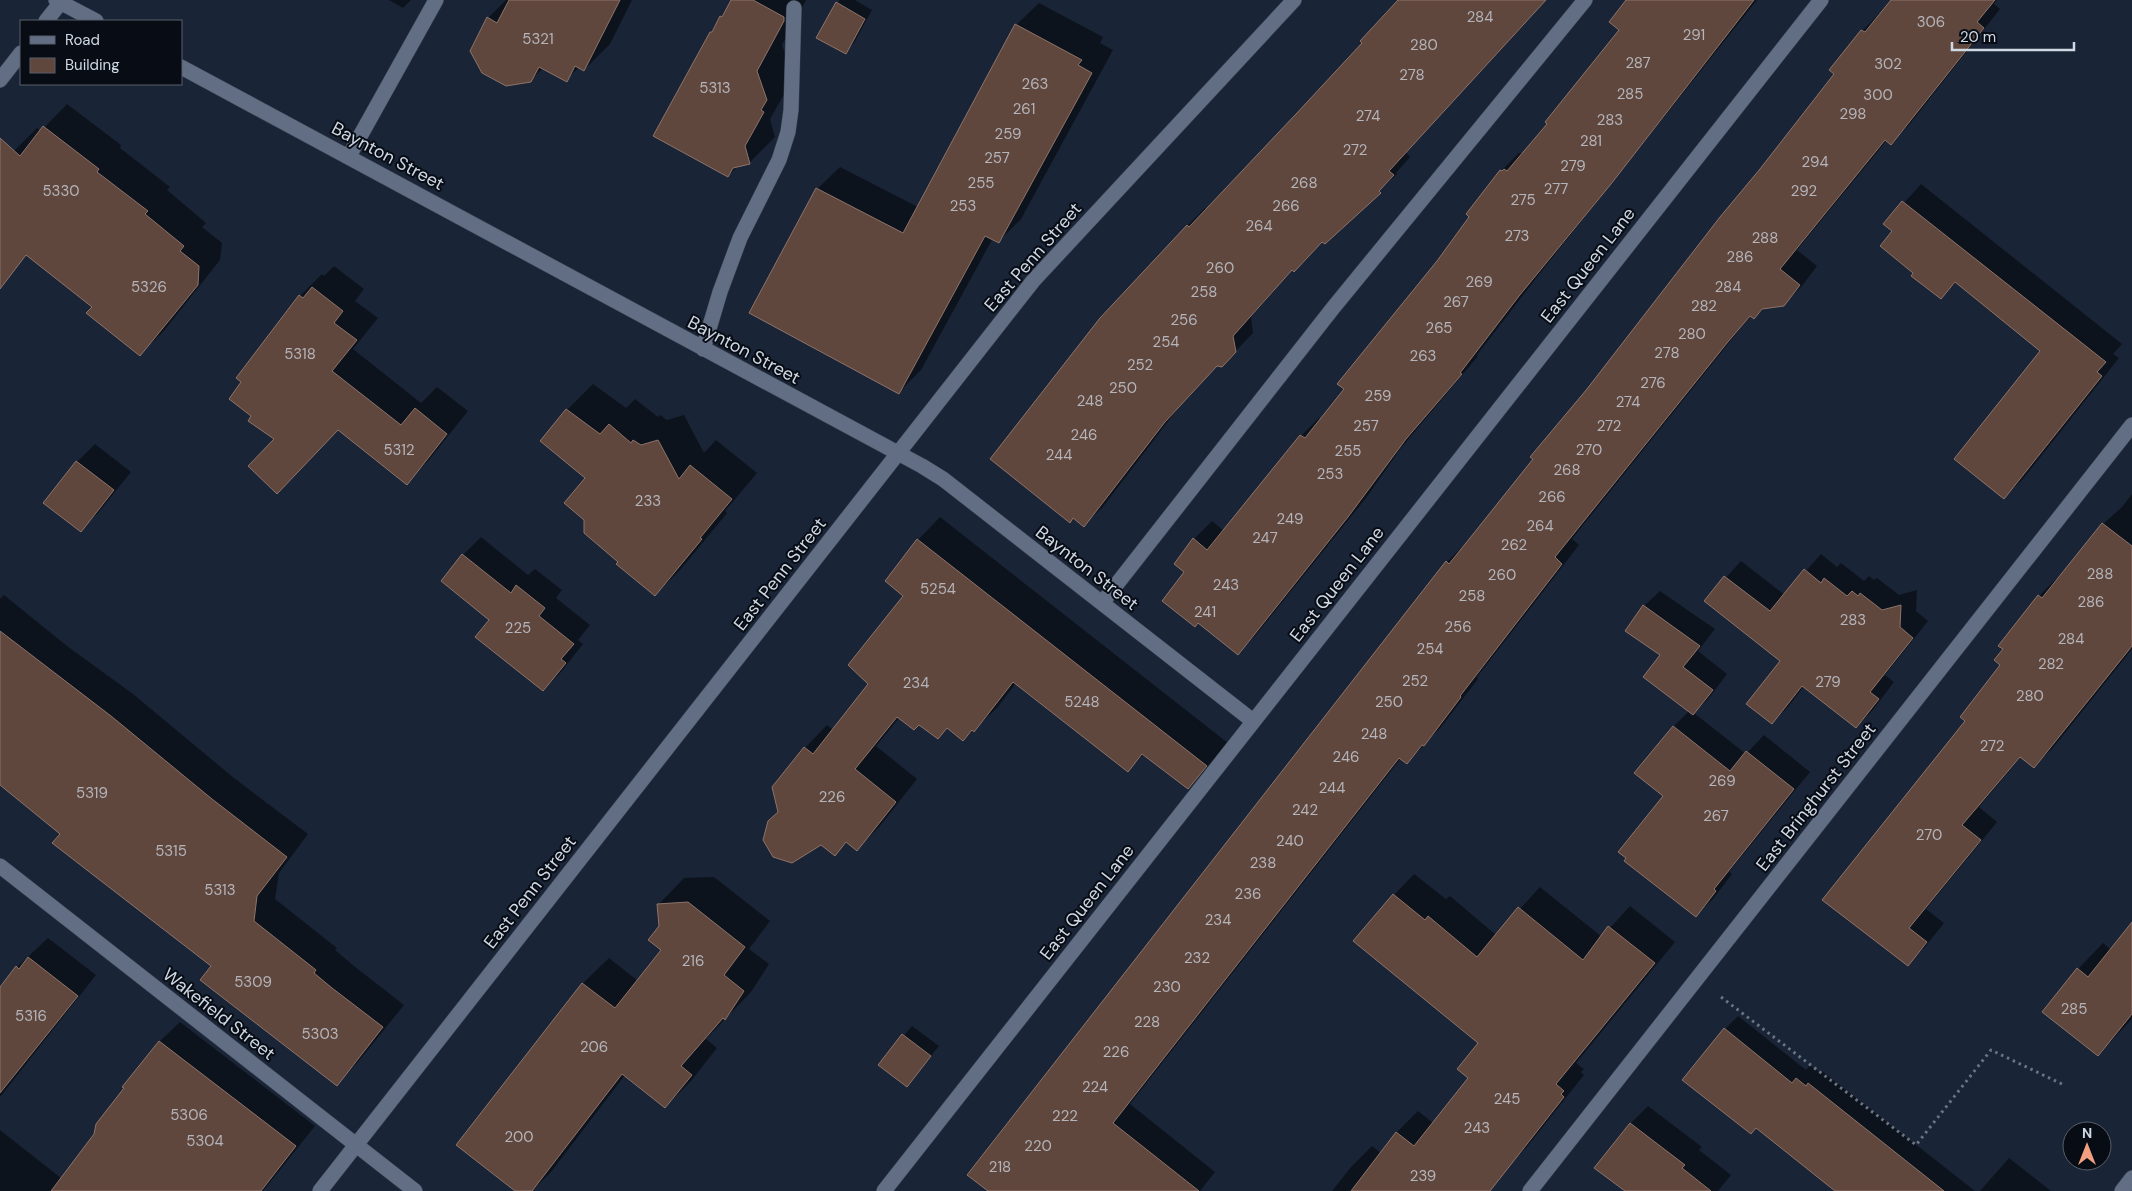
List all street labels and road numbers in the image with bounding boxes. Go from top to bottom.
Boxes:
street label: Baynton Street [327,116,449,196]
street label: East Penn Street [979,197,1087,317]
street label: East Queen Lane [1535,202,1641,328]
street label: Baynton Street [683,310,805,390]
street label: East Penn Street [728,513,832,635]
street label: Baynton Street [1031,520,1143,616]
street label: East Queen Lane [1284,521,1390,647]
street label: East Bringhurst Street [1751,718,1881,876]
street label: East Penn Street [478,831,582,953]
street label: East Queen Lane [1034,839,1140,965]
street label: Wakefield Street [158,963,280,1065]

